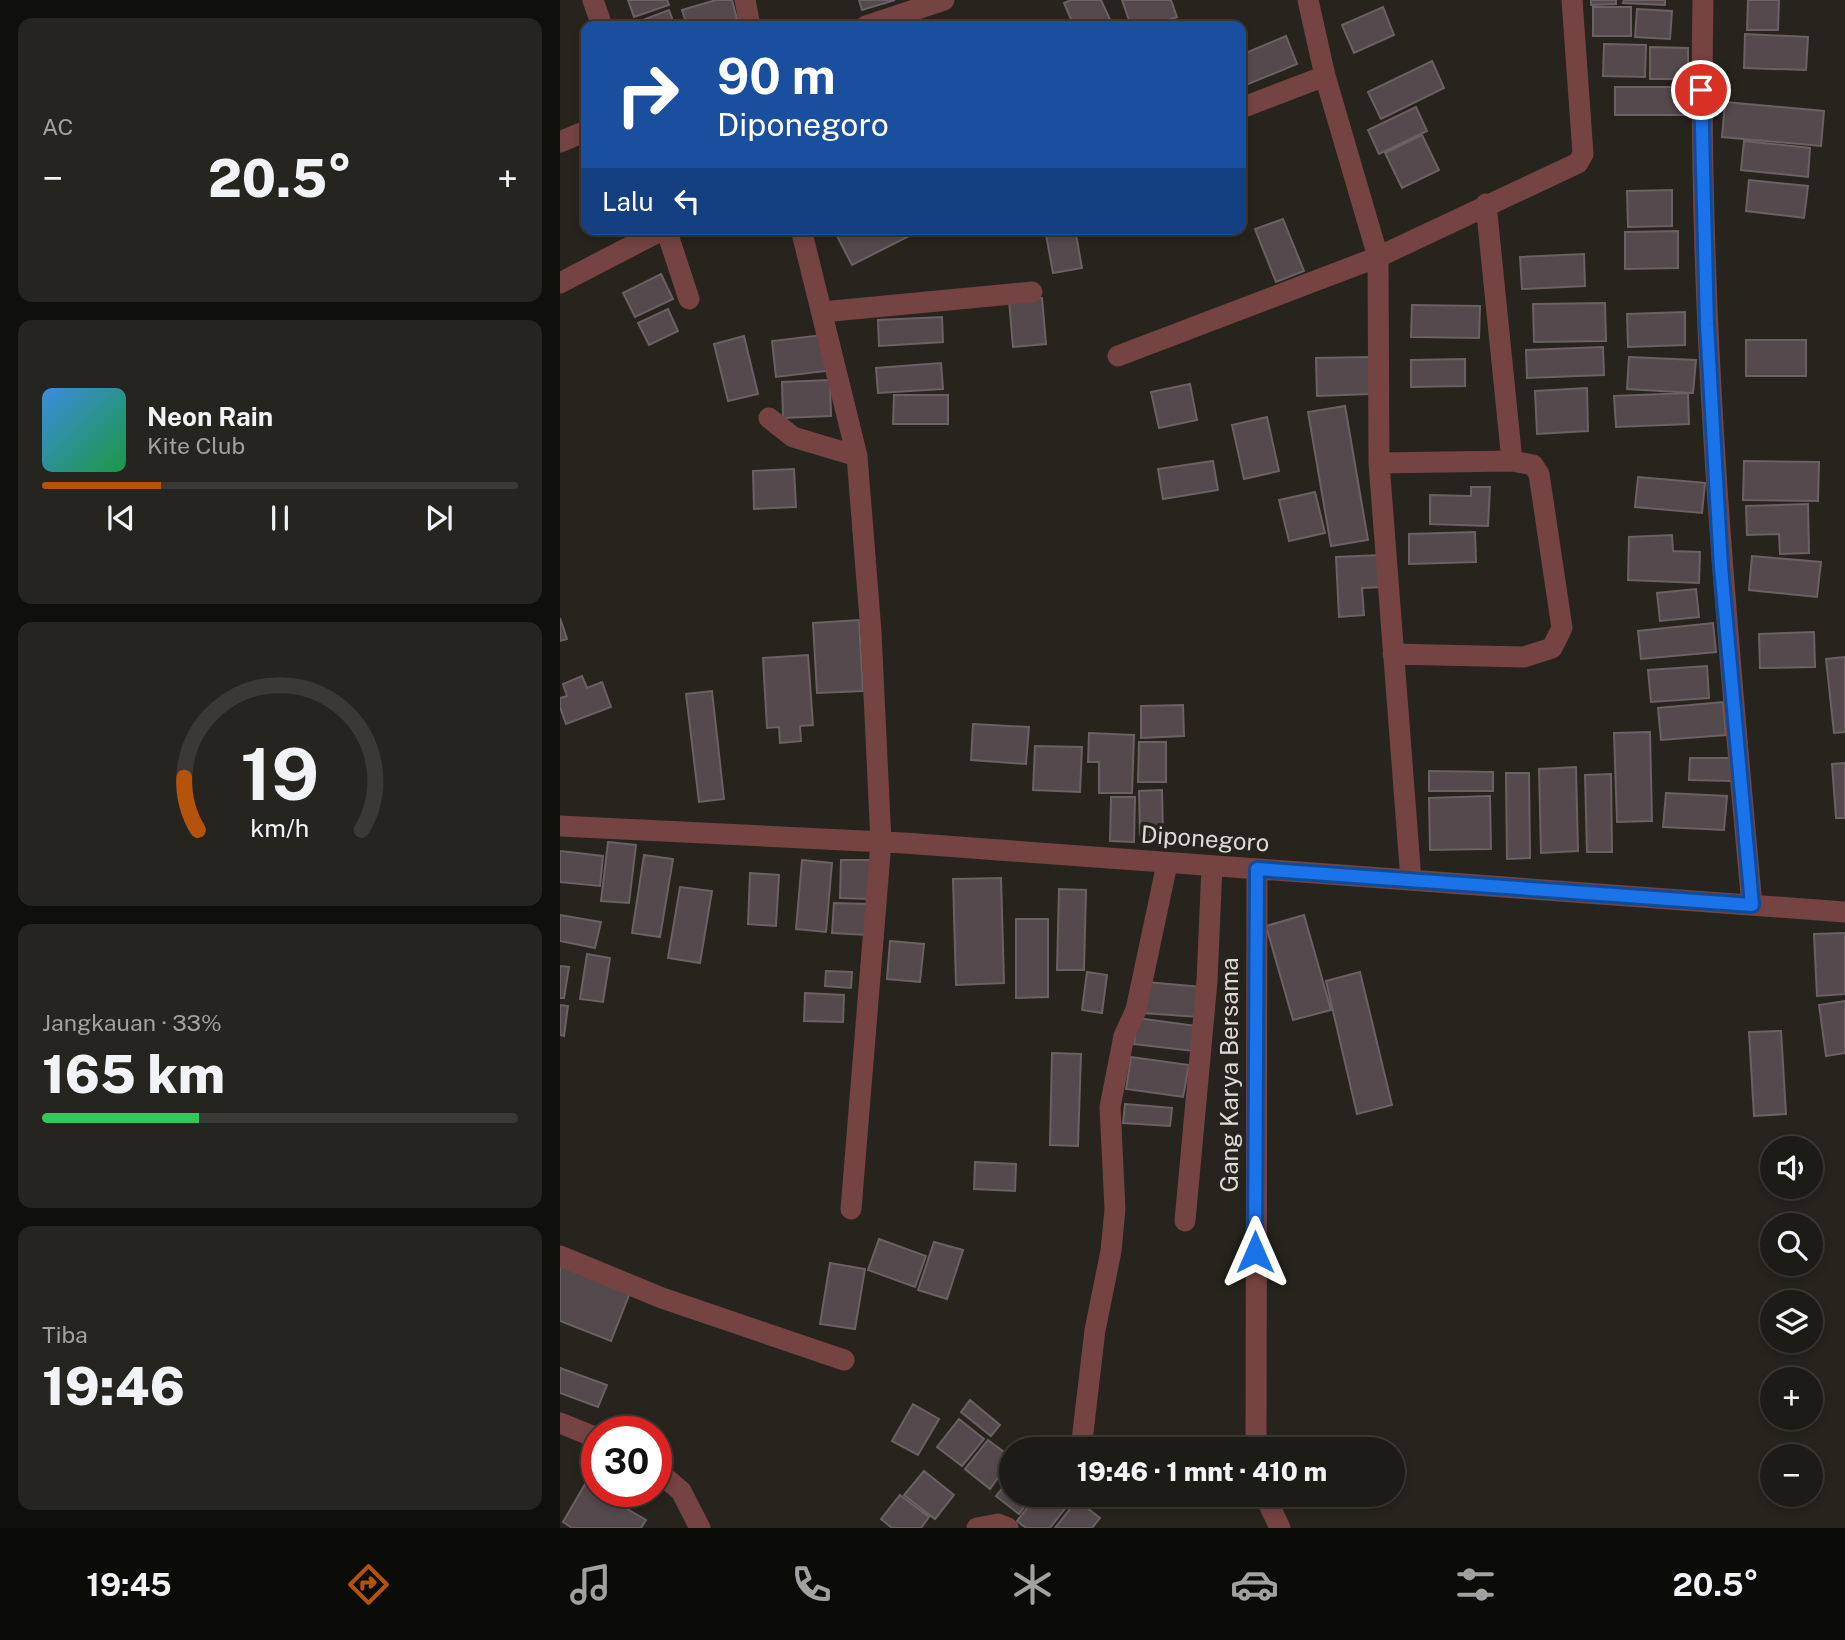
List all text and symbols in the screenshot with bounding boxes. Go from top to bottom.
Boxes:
text: 90 m [717,47,836,105]
icon: right [602,49,693,140]
pin [1671,60,1731,120]
icon: arrive [1682,71,1720,109]
text: Diponegoro [717,106,889,143]
text: AC [42,113,73,140]
text: 20.5° [208,148,352,209]
text: − [42,156,63,201]
text: + [497,156,518,201]
icon: left [668,182,706,220]
text: Lalu [602,186,654,217]
text: Neon Rain [147,401,273,432]
text: Kite Club [147,432,245,459]
icon: previous [102,499,140,537]
icon: pause [261,499,299,537]
icon: next [420,499,458,537]
text: 19 [240,731,320,816]
text: km/h [251,813,309,843]
street label: Diponegoro [1140,820,1270,856]
street label: Gang Karya Bersama [1215,958,1243,1192]
text: Jangkauan · 33% [42,1009,222,1036]
text: 165 km [42,1044,225,1105]
map controls [1760,1136,1823,1507]
button: sound [1760,1136,1823,1199]
button: search [1760,1213,1823,1276]
position arrow [1218,1215,1292,1289]
button: layers [1760,1290,1823,1353]
text: Tiba [42,1321,88,1348]
text: 19:46 [42,1356,185,1417]
button: + [1760,1367,1823,1430]
speed limit sign: 30 [581,1416,672,1507]
button: − [1760,1444,1823,1507]
text: 19:46 · 1 mnt · 410 m [1077,1456,1327,1487]
icon: directions [344,1560,393,1609]
icon: music [566,1560,615,1609]
icon: phone [787,1560,836,1609]
icon: climate [1008,1560,1057,1609]
icon: car [1230,1560,1279,1609]
icon: filters [1451,1560,1500,1609]
text: 19:45 [86,1566,172,1603]
text: 20.5° [1672,1566,1759,1603]

